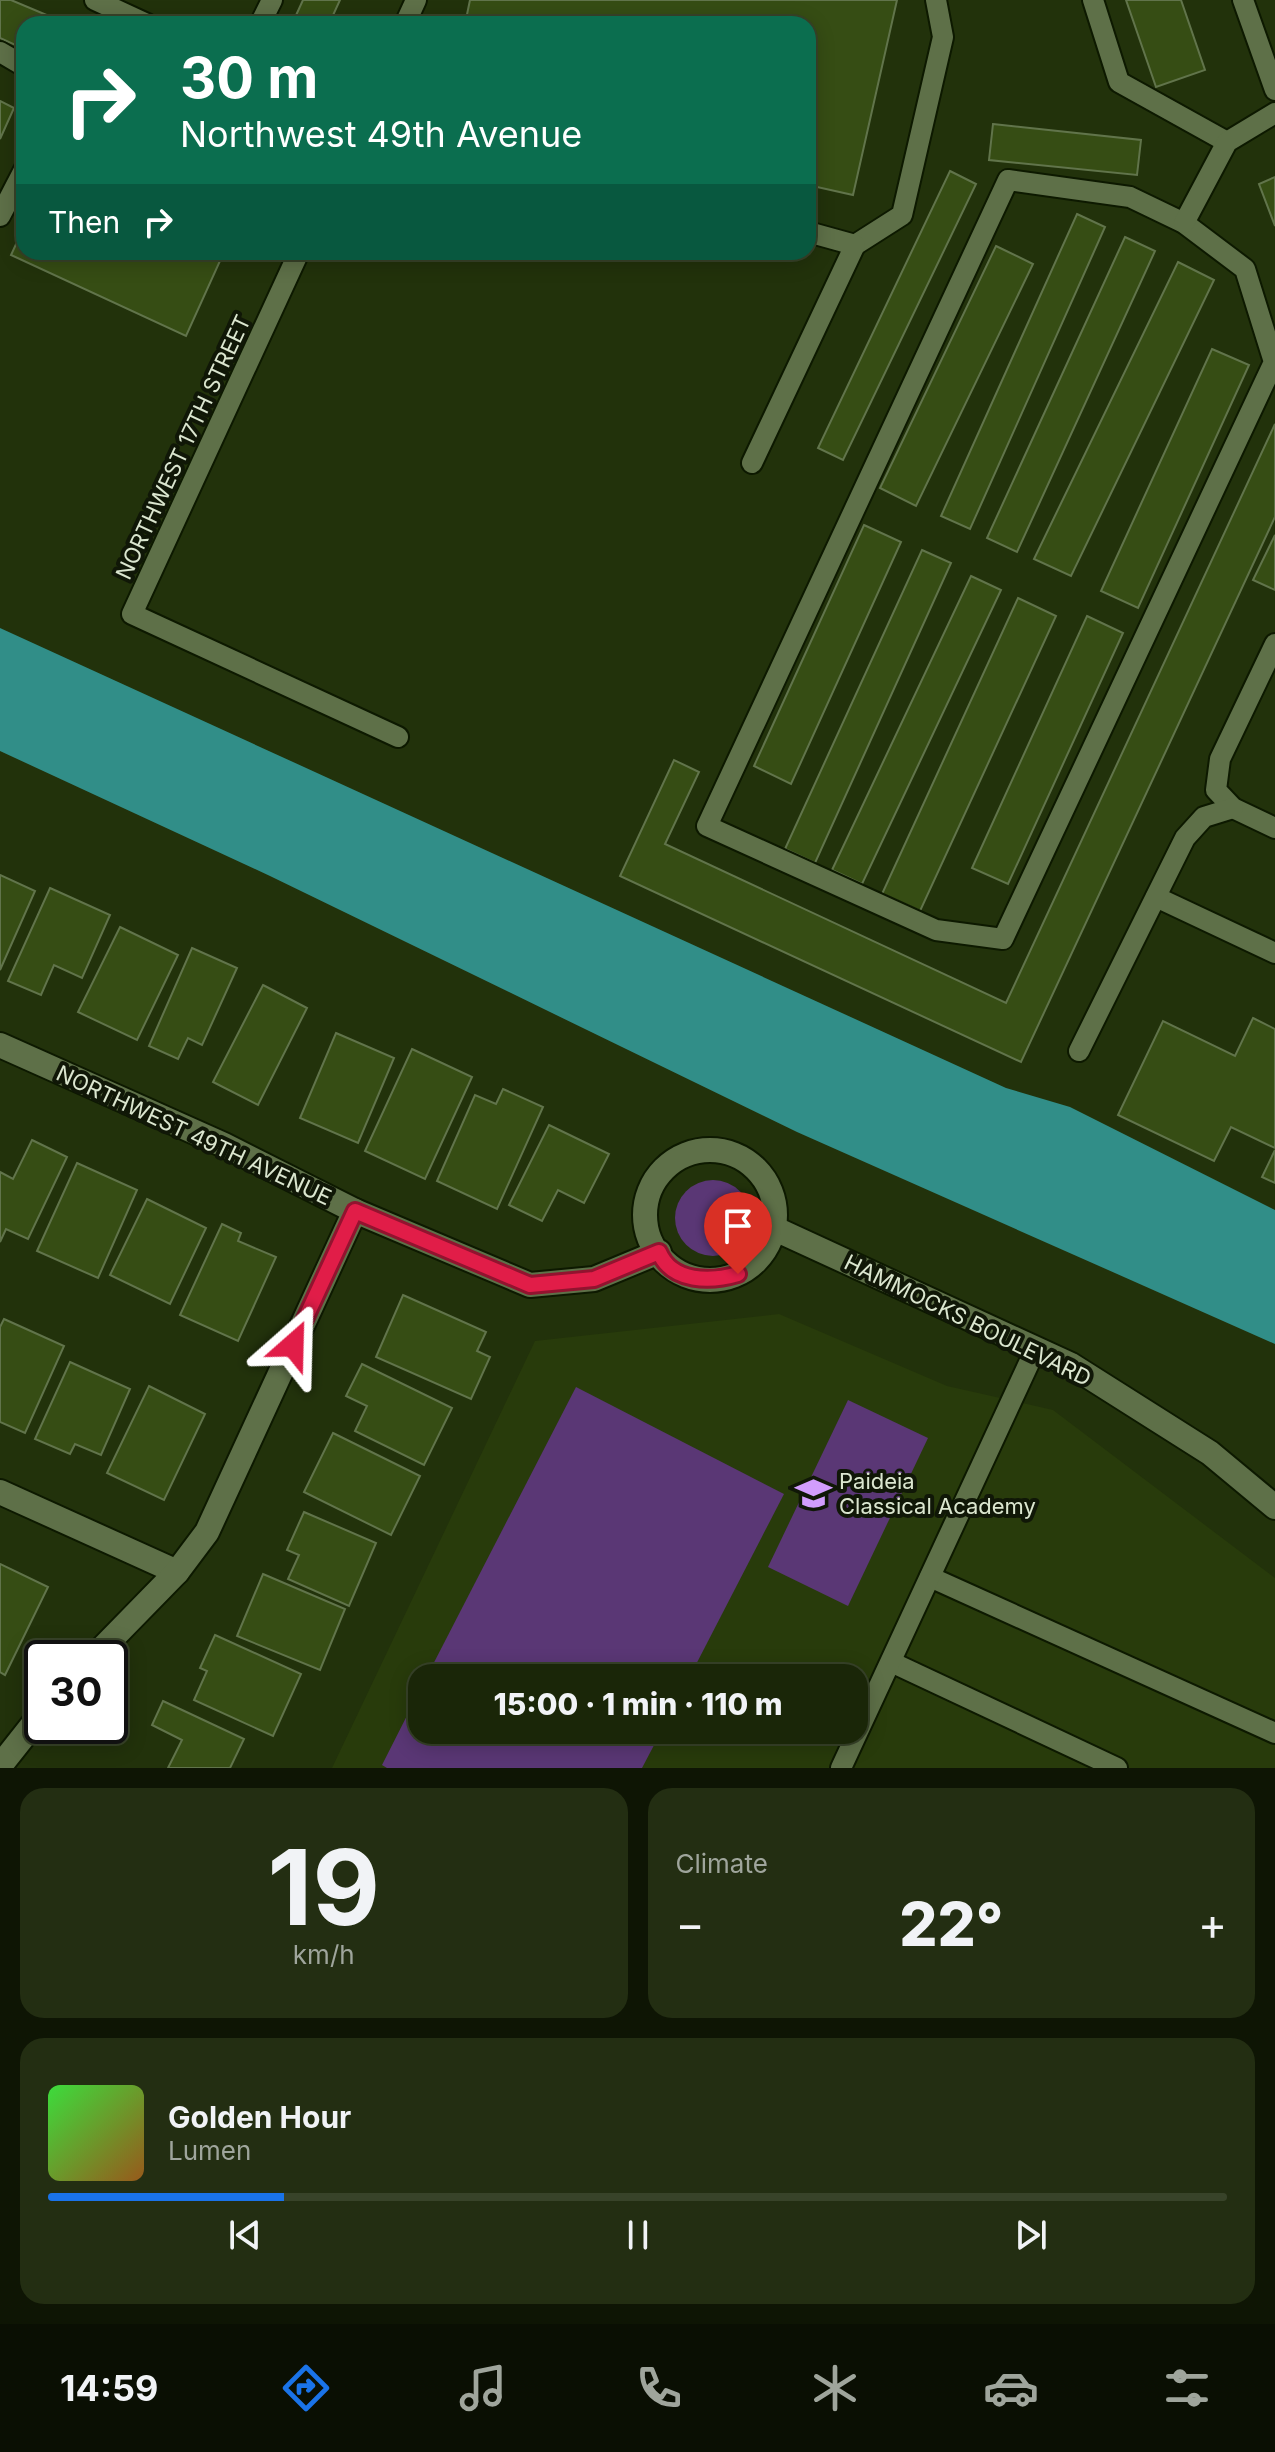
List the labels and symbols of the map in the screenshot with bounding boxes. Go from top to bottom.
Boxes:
street label: NORTHWEST 17TH STREET [110,311,256,583]
street label: NORTHWEST 49TH AVENUE [52,1060,336,1210]
pin [704,1192,772,1274]
street label: HAMMOCKS BOULEVARD [840,1249,1096,1391]
position arrow [251,1303,335,1387]
place label: Paideia Classical Academy [839,1468,1036,1519]
school or university icon: Paideia Classical Academy [794,1475,832,1513]
speed limit sign: 30 [24,1640,128,1744]

